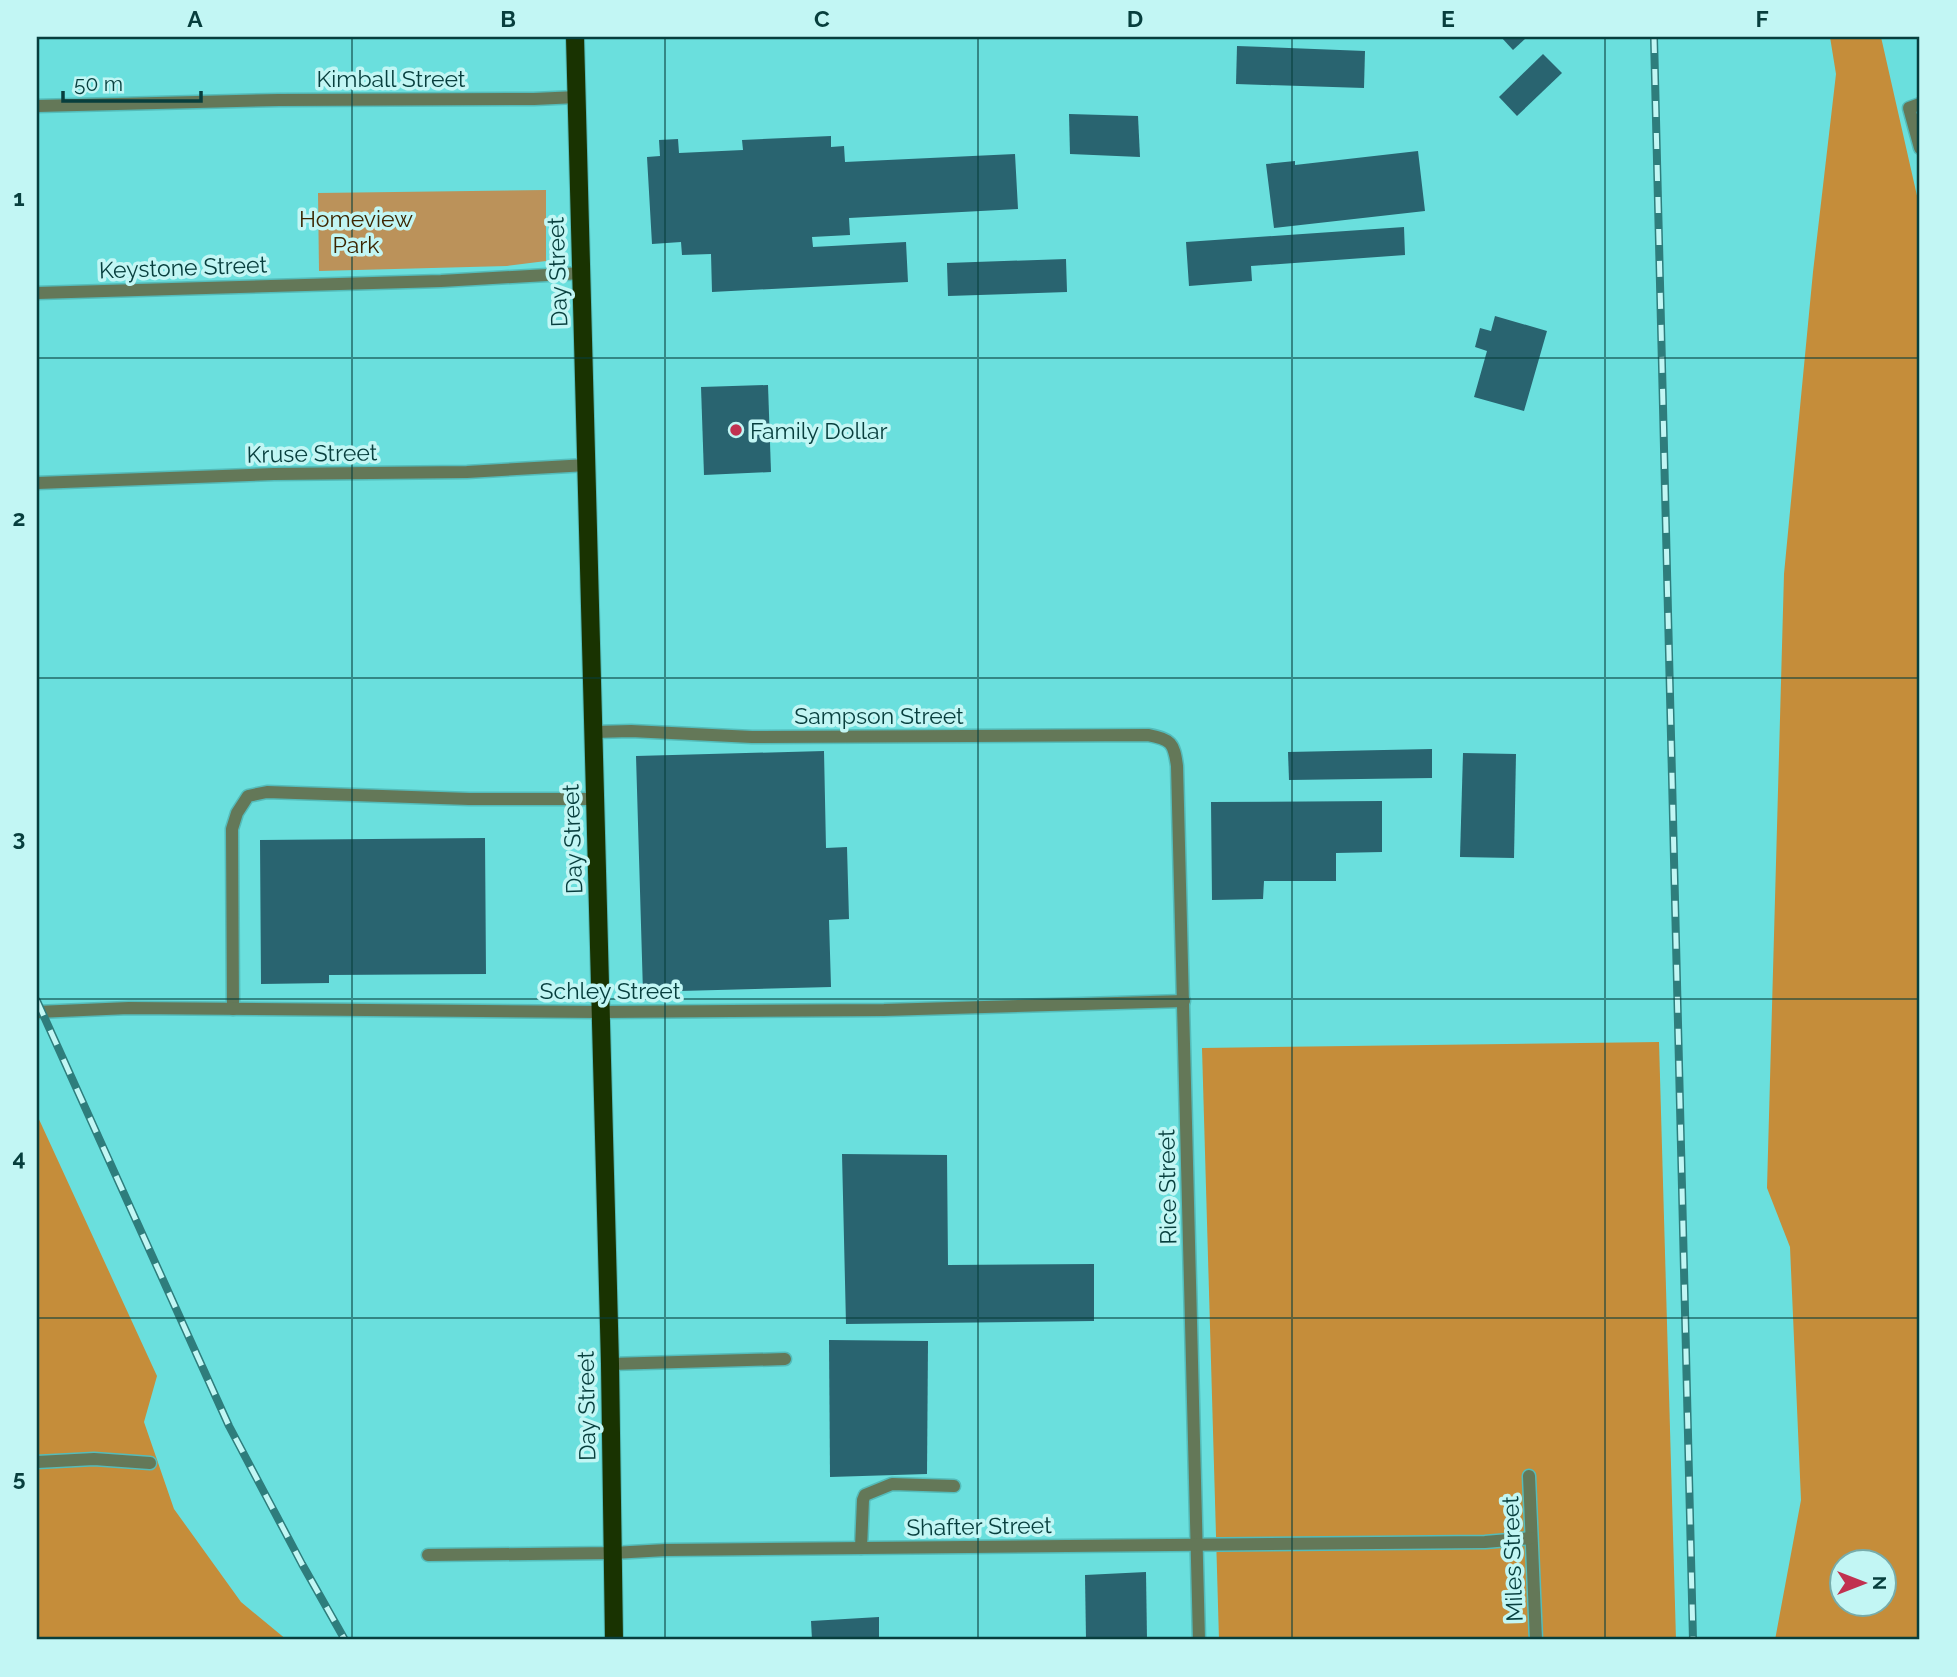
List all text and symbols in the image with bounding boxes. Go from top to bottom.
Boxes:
text: A [187,5,203,32]
text: B [500,5,516,32]
text: C [814,5,830,32]
text: D [1127,5,1143,32]
text: E [1441,5,1455,32]
text: F [1755,5,1769,32]
scale bar [63,60,201,104]
street label: Kimball Street [316,65,466,92]
text: 50 m [74,71,123,96]
text: 1 [13,184,25,211]
park label: Homeview Park [299,205,413,258]
street label: Day Street [542,216,572,327]
street label: Keystone Street [98,251,268,283]
place label: Family Dollar [750,417,888,444]
marker: Family Dollar [728,422,744,438]
street label: Kruse Street [246,438,378,468]
text: 2 [13,504,25,531]
street label: Sampson Street [794,702,964,729]
street label: Day Street [557,783,587,894]
text: 3 [13,824,25,851]
street label: Schley Street [540,977,681,1004]
street label: Rice Street [1152,1129,1182,1245]
text: 4 [12,1144,26,1171]
street label: Day Street [572,1350,600,1461]
text: 5 [13,1464,26,1491]
street label: Miles Street [1496,1495,1528,1622]
street label: Shafter Street [906,1511,1052,1541]
north arrow [1828,1548,1898,1618]
text: N [1869,1576,1891,1590]

